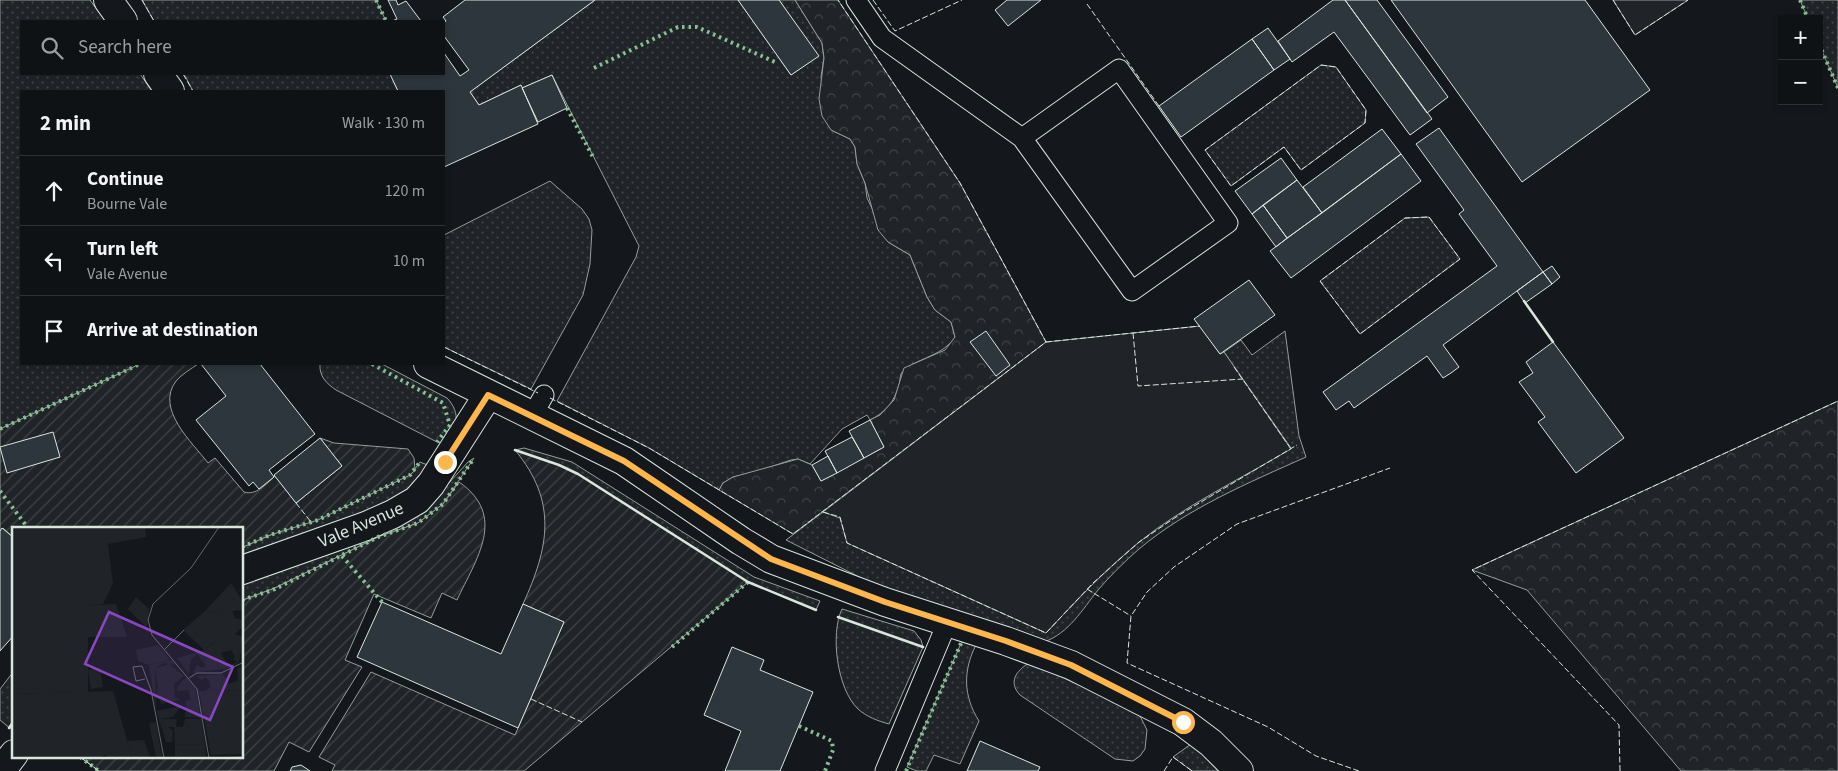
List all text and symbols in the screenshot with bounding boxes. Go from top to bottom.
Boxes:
map controls [1778,15,1823,105]
button: + [1778,15,1823,60]
search box [20,20,445,75]
icon: search [38,34,66,62]
text: Search here [78,34,172,61]
button: − [1778,60,1823,105]
text: 2 min [40,108,91,138]
text: Walk · 130 m [342,112,425,134]
text: Continue [87,166,164,193]
icon: ahead [40,177,68,205]
text: 120 m [385,180,425,202]
text: Bourne Vale [87,193,167,215]
text: Turn left [87,236,158,263]
icon: left [40,247,68,275]
text: 10 m [393,250,425,272]
text: Vale Avenue [87,263,167,285]
icon: arrive [40,317,68,345]
text: Arrive at destination [87,317,258,344]
route end [434,451,457,474]
street label: Vale Avenue [314,496,408,554]
inset map [12,527,244,758]
route start [1172,711,1195,734]

